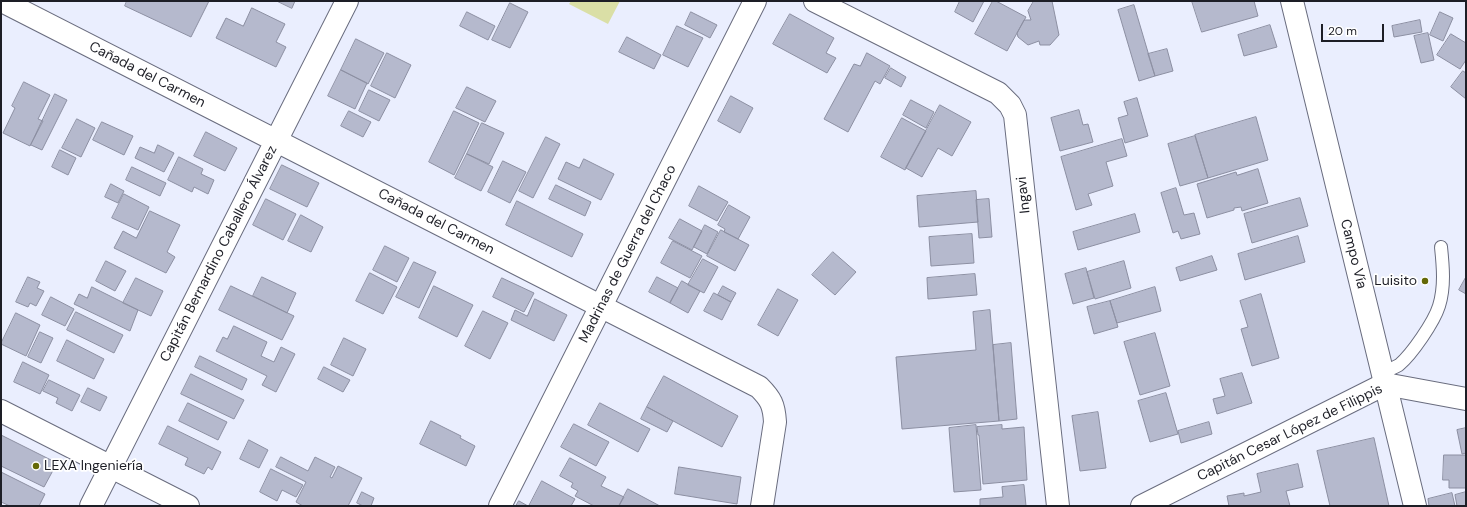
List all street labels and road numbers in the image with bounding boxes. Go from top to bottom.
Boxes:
street label: Cañada del Carmen [86,38,208,112]
street label: Capitán Bernardino Caballero Álvarez [157,143,281,365]
street label: Madrinas de Guerra del Chaco [576,162,680,346]
street label: Ingavi [1014,176,1034,214]
street label: Cañada del Carmen [375,185,497,259]
street label: Campo Vía [1336,218,1370,290]
street label: Capitán Cesar López de Filippis [1195,381,1385,485]

